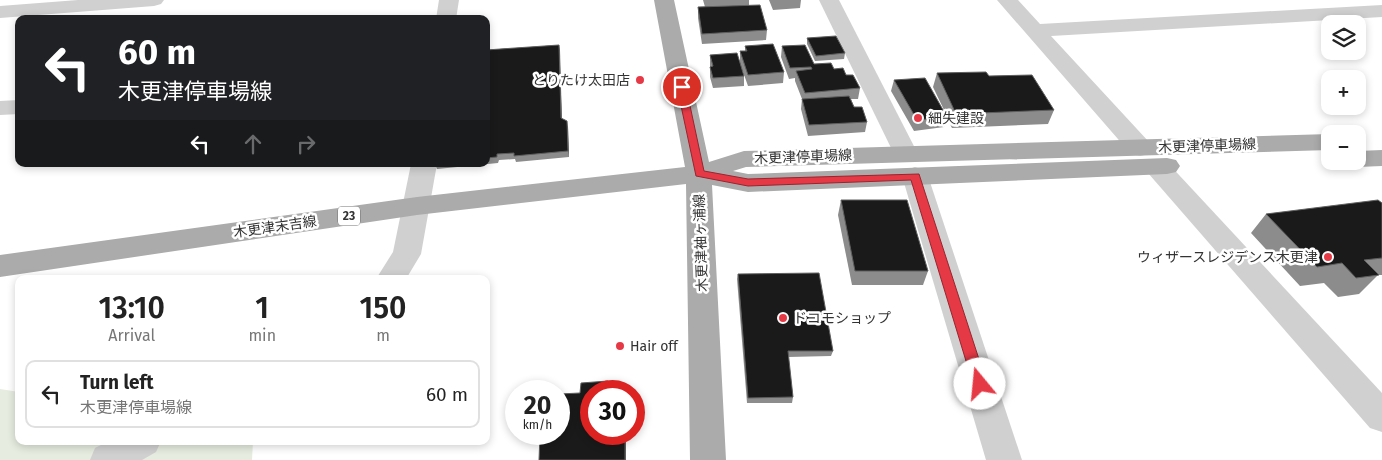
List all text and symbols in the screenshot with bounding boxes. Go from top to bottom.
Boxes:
map controls [1321,15,1366,170]
button: layers [1321,15,1366,60]
text: 60 m [118,31,196,73]
icon: left [35,35,100,100]
pin [661,66,703,108]
button: + [1321,70,1366,115]
place label: とりたけ太田店 [532,72,630,89]
icon: arrive [668,73,696,101]
marker: とりたけ太田店 [634,74,646,86]
text: 木更津停車場線 [118,78,272,105]
place label: 細失建設 [928,110,984,127]
marker: 細失建設 [912,112,924,124]
button: − [1321,125,1366,170]
icon: left [186,130,214,158]
icon: ahead [239,130,267,158]
icon: right [292,130,320,158]
street label: 木更津停車場線 [1158,136,1256,156]
street label: 木更津停車場線 [754,147,852,167]
street label: 木更津袖ヶ浦線 [691,194,711,292]
road number: 23 [338,207,360,226]
street label: 木更津末吉線 [232,213,318,241]
place label: ウィザースレジデンス木更津 [1137,249,1318,266]
marker: ウィザースレジデンス木更津 [1322,251,1334,263]
text: 13:10 [99,290,165,326]
text: 1 [255,290,269,326]
text: 150 [360,290,406,326]
place label: ドコモショップ [793,310,891,327]
marker: ドコモショップ [777,312,789,324]
text: Arrival [108,326,155,345]
text: min [248,326,276,345]
text: m [376,326,390,345]
place label: Hair off [630,338,679,355]
marker: Hair off [614,340,626,352]
position arrow [953,357,1005,409]
text: Turn left [80,371,154,394]
icon: left [37,380,65,408]
speed limit sign: 30 [580,380,645,445]
text: 60 m [426,383,468,406]
text: 20 [524,391,551,421]
text: 木更津停車場線 [80,398,192,417]
text: km/h [523,418,552,432]

